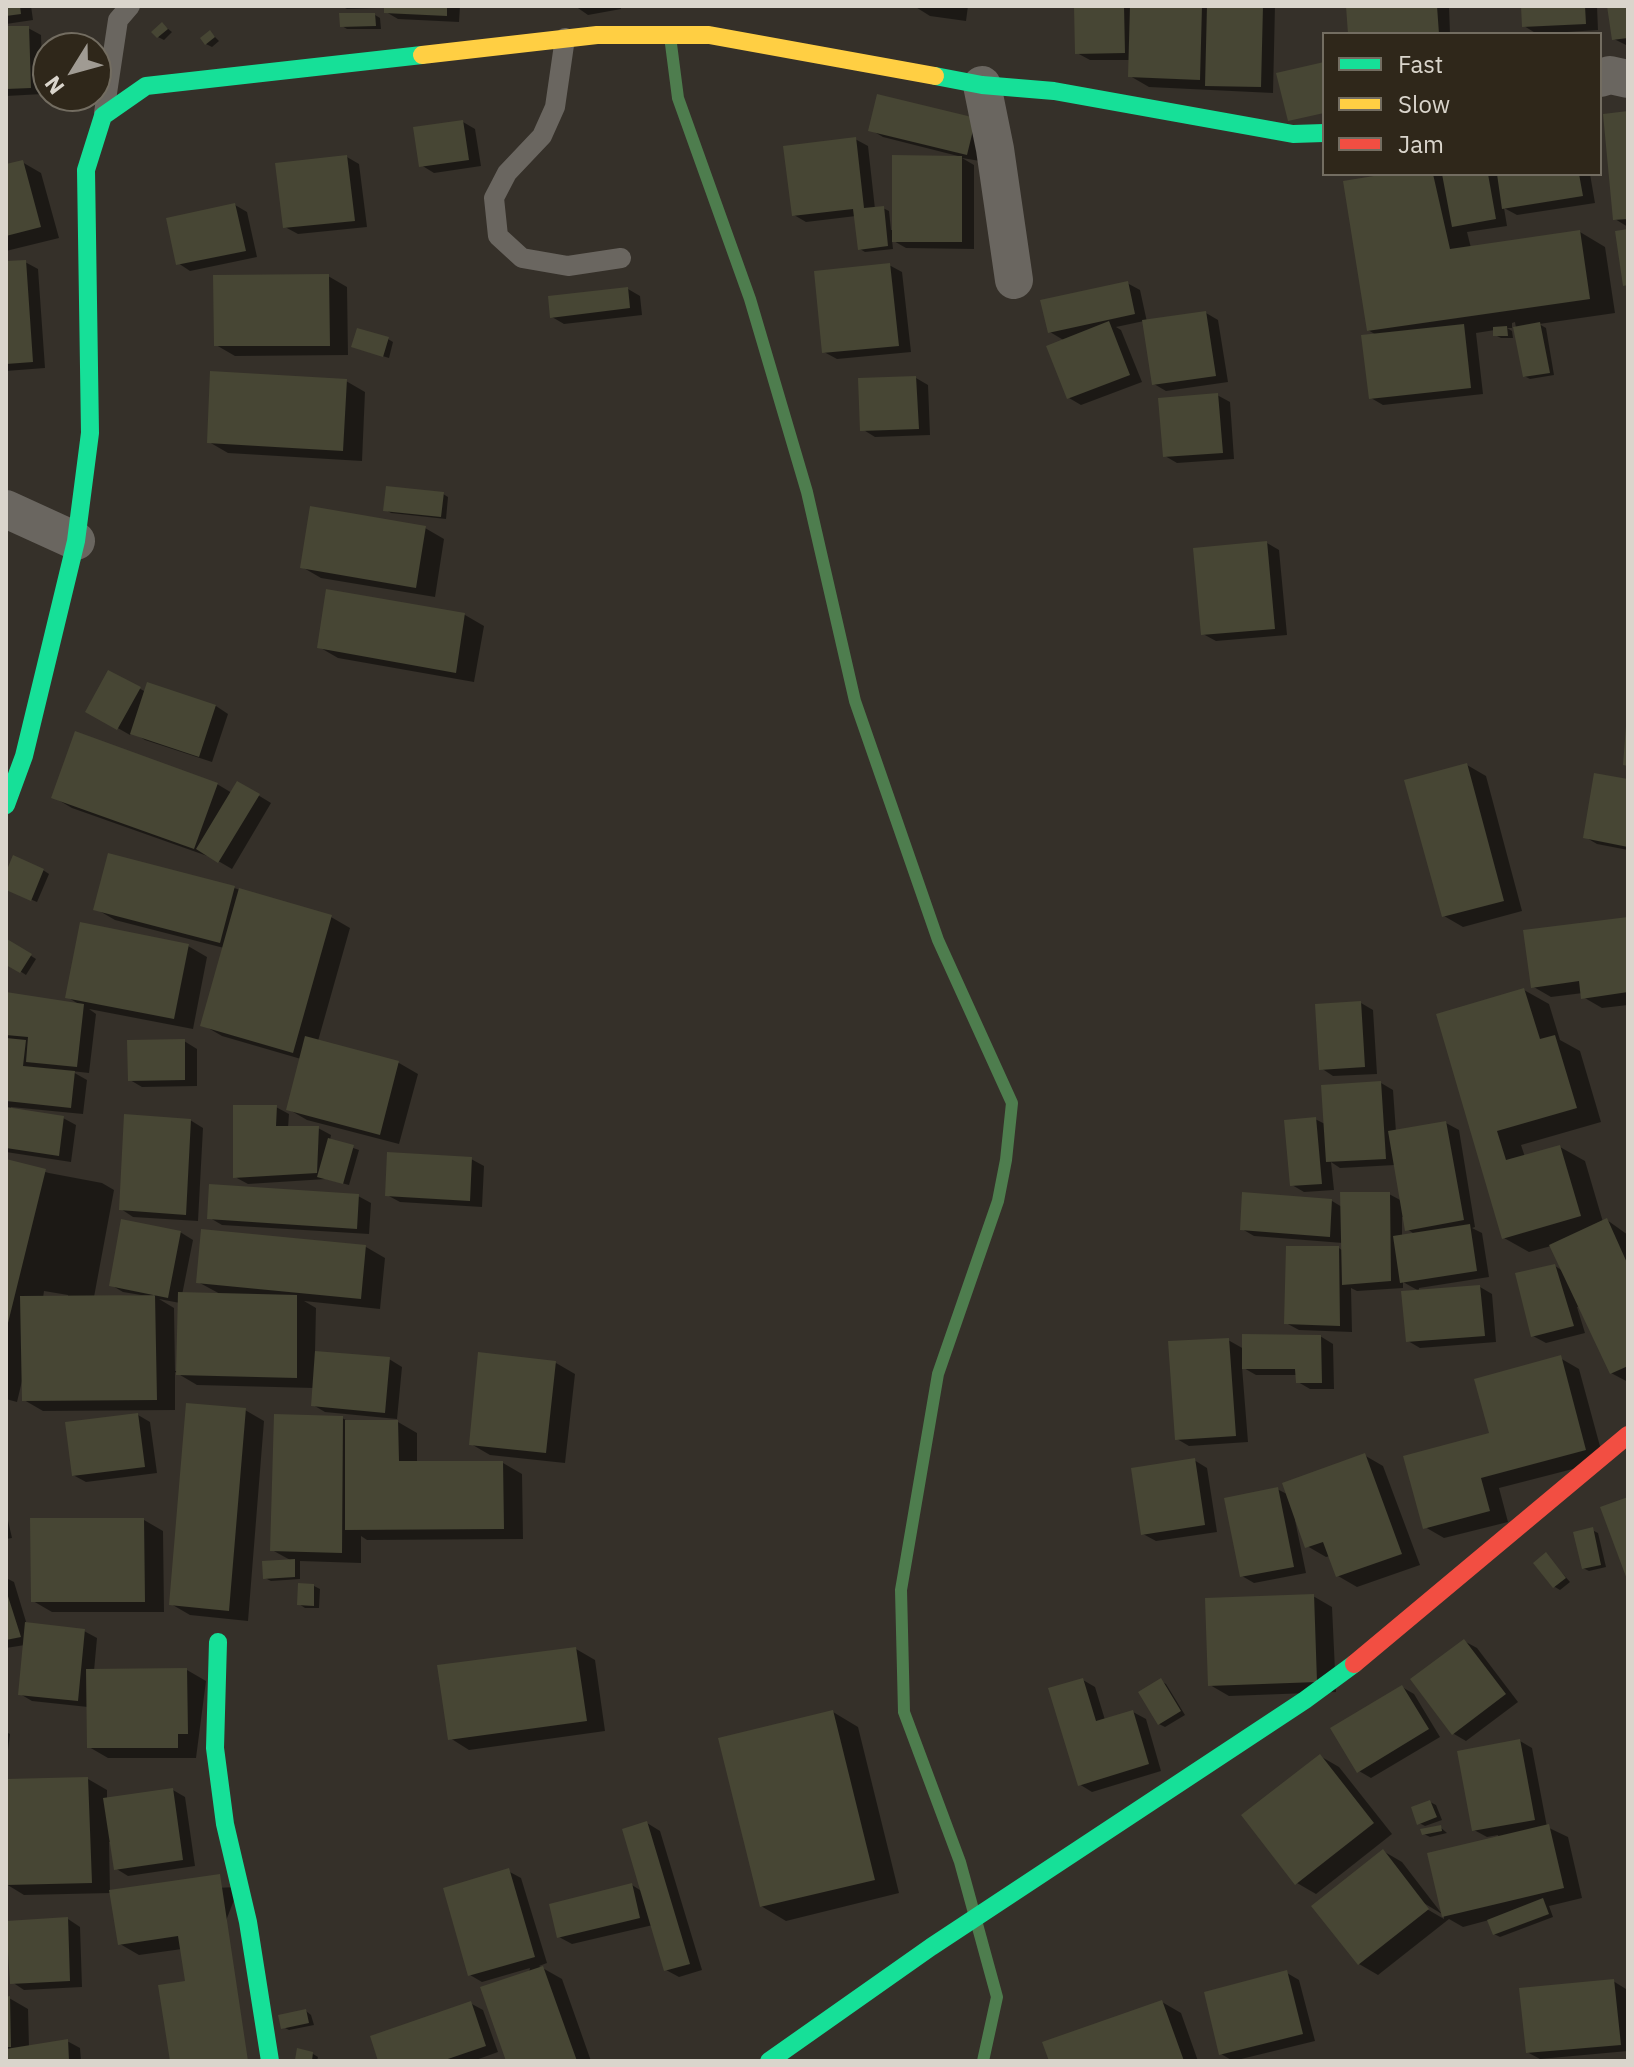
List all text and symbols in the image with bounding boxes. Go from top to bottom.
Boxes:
north arrow [32,32,112,112]
legend [1322,32,1602,176]
text: Fast [1398,48,1443,80]
text: N [38,70,70,101]
text: Slow [1398,88,1450,120]
text: Jam [1398,128,1444,160]

